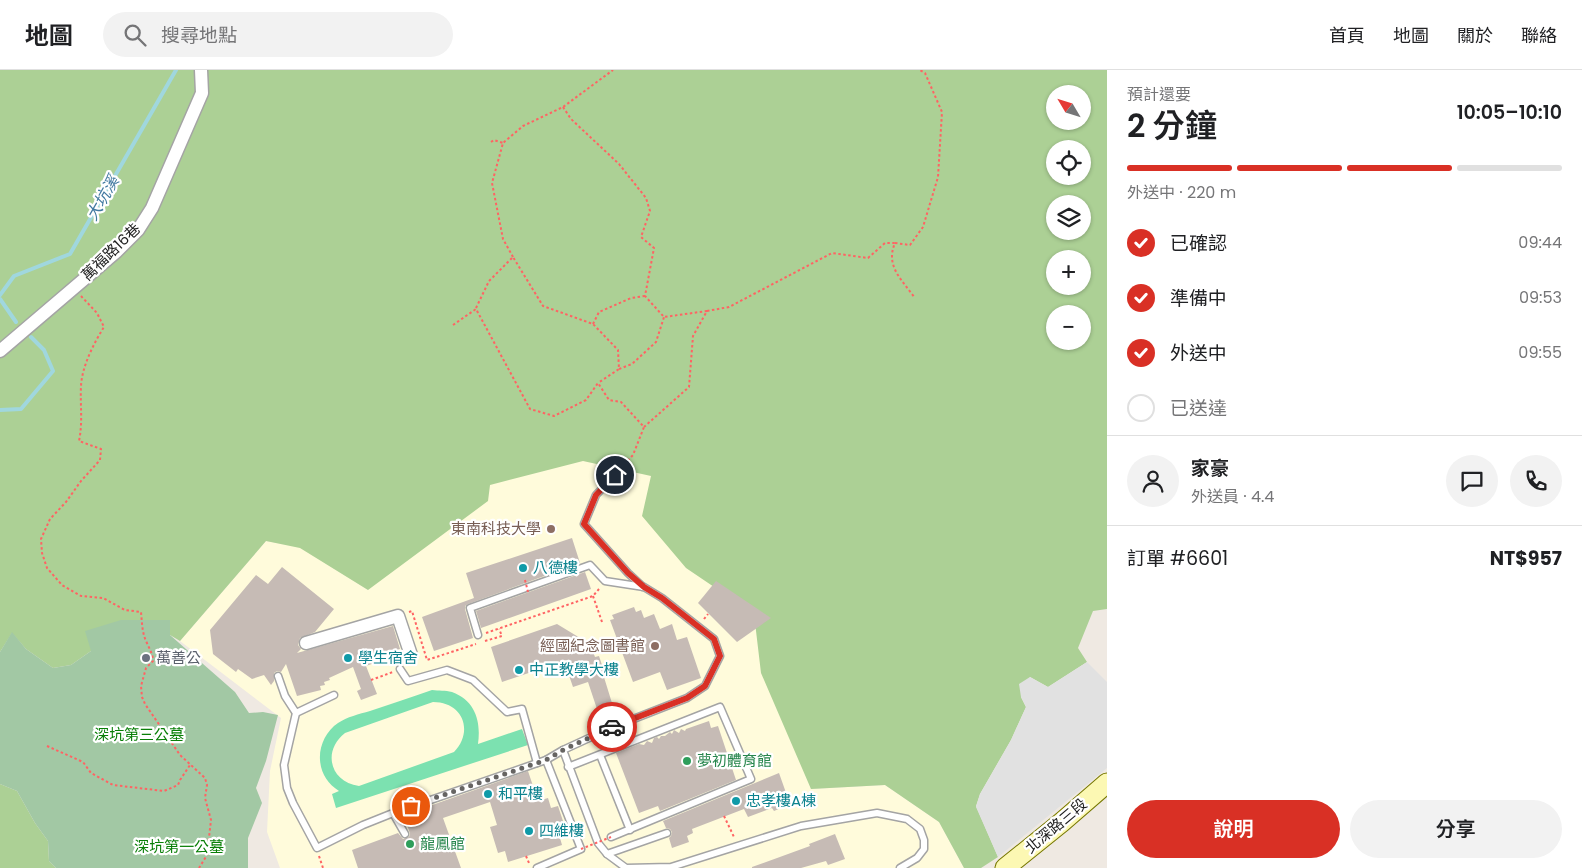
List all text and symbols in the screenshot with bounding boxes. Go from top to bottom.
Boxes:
search box [103,12,453,57]
text: 地圖 [25,19,73,52]
icon: search [121,21,149,49]
text: 搜尋地點 [161,22,237,49]
text: 首頁 [1329,23,1365,48]
text: 地圖 [1393,23,1429,48]
text: 關於 [1457,23,1493,48]
text: 聯絡 [1521,23,1557,48]
text: 預計還要 [1127,83,1191,106]
north arrow [1046,85,1091,130]
map controls [1046,85,1091,350]
text: 10:05–10:10 [1457,99,1562,126]
text: 2 分鐘 [1127,103,1217,148]
button: locate [1046,140,1091,185]
water label: 大坑溪 [80,170,125,225]
text: 外送中 · 220 m [1127,181,1236,204]
button: layers [1046,195,1091,240]
street label: 萬福路16巷 [77,218,145,285]
icon: check [1127,229,1155,257]
text: 已確認 [1170,230,1227,257]
text: 09:44 [1518,231,1562,254]
button: + [1046,250,1091,295]
icon: check [1127,284,1155,312]
text: 準備中 [1170,285,1227,312]
text: 09:53 [1519,286,1562,309]
button: − [1046,305,1091,350]
icon: check [1127,339,1155,367]
text: 外送中 [1170,340,1227,367]
text: 09:55 [1518,341,1562,364]
text: 已送達 [1170,395,1227,422]
pin [594,454,636,496]
button: person [1127,455,1179,507]
text: 家豪 [1191,455,1229,482]
button: chat [1446,455,1498,507]
button: phone [1510,455,1562,507]
icon: home [601,461,629,489]
text: 外送員 · 4.4 [1191,485,1274,508]
place label: 東南科技大學 [451,518,541,539]
marker: 東南科技大學 [545,523,557,535]
text: 訂單 #6601 [1127,545,1228,572]
text: NT$957 [1490,545,1562,572]
place label: 八德樓 [533,557,578,578]
marker: 八德樓 [517,562,529,574]
place label: 經國紀念圖書館 [540,635,645,656]
marker: 經國紀念圖書館 [649,640,661,652]
place label: 萬善公 [156,647,201,668]
place label: 學生宿舍 [358,647,418,668]
marker: 萬善公 [140,652,152,664]
marker: 學生宿舍 [342,652,354,664]
place label: 中正教學大樓 [529,659,619,680]
marker: 中正教學大樓 [513,664,525,676]
courier [587,702,637,752]
icon: car [598,713,626,741]
park label: 深坑第三公墓 [94,724,184,745]
place label: 夢初體育館 [697,750,772,771]
marker: 夢初體育館 [681,755,693,767]
place label: 和平樓 [498,783,543,804]
pin [390,785,432,827]
marker: 和平樓 [482,788,494,800]
place label: 忠孝樓A棟 [746,790,816,811]
icon: bag [397,792,425,820]
street label: 北深路三段 [1020,793,1091,858]
marker: 忠孝樓A棟 [730,795,742,807]
button: 說明 [1127,800,1340,858]
button: 分享 [1350,800,1562,858]
place label: 四維樓 [539,820,584,841]
marker: 四維樓 [523,825,535,837]
place label: 龍鳳館 [420,833,465,854]
park label: 深坑第一公墓 [134,836,224,857]
marker: 龍鳳館 [404,838,416,850]

